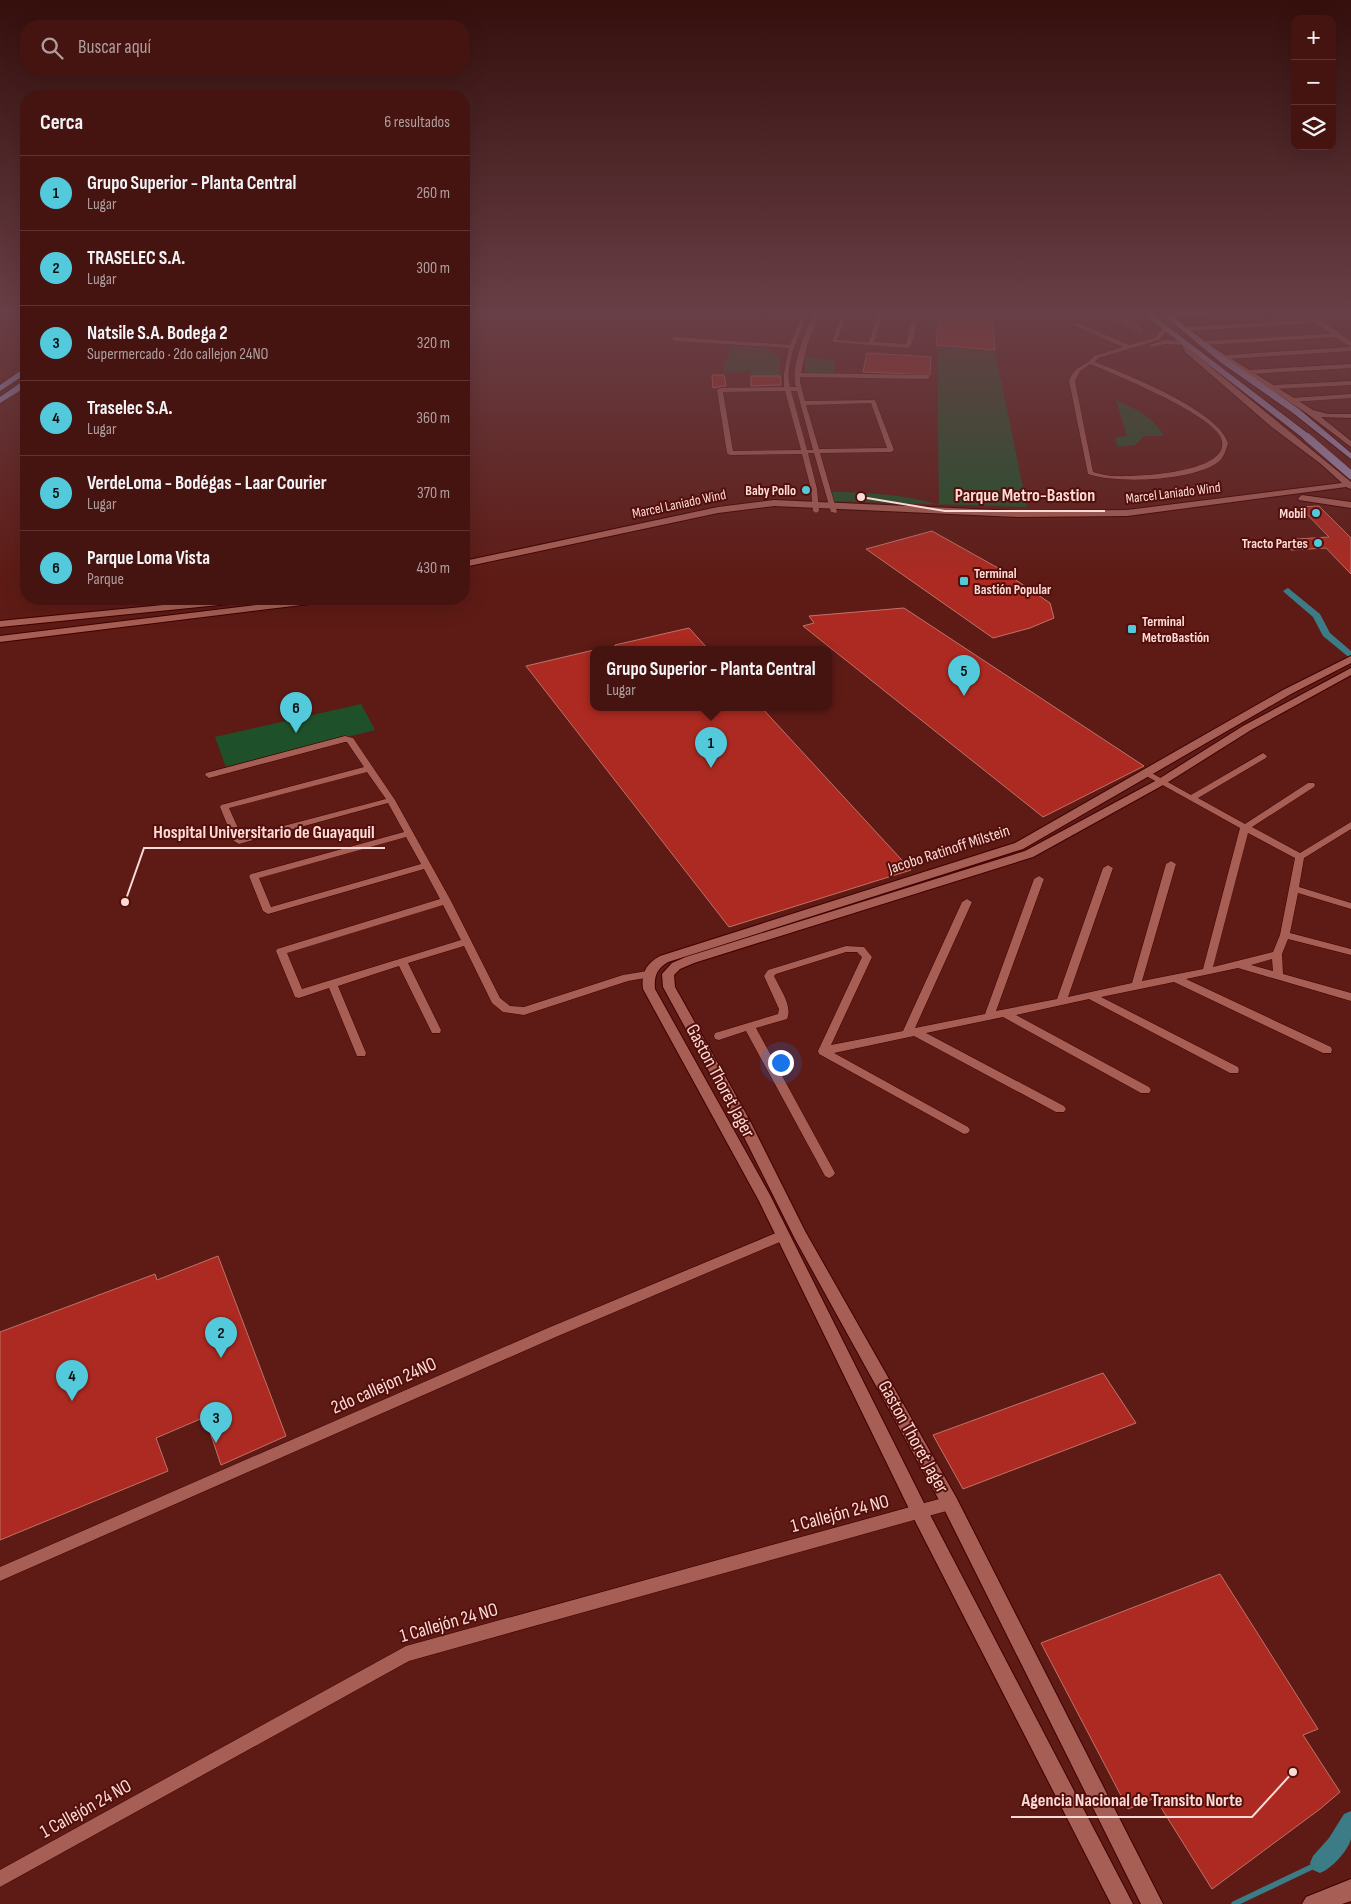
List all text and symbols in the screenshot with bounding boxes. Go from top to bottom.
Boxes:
map controls [1291,15,1336,150]
button: + [1291,15,1336,60]
search box [20,20,470,75]
icon: search [38,34,66,62]
text: Buscar aquí [78,36,151,59]
button: − [1291,60,1336,105]
button: layers [1291,105,1336,150]
text: Cerca [40,110,83,135]
text: 6 resultados [384,113,450,132]
text: Grupo Superior - Planta Central [87,172,296,195]
text: 1 [53,184,59,203]
text: 260 m [416,184,450,203]
text: Lugar [87,195,117,214]
text: TRASELEC S.A. [87,247,185,270]
text: 2 [52,259,60,278]
text: 300 m [416,259,450,278]
text: Lugar [87,270,117,289]
text: Natsile S.A. Bodega 2 [87,322,228,345]
text: 3 [52,334,60,353]
text: 320 m [417,334,450,353]
text: Supermercado · 2do callejon 24NO [87,345,268,364]
text: Traselec S.A. [87,397,173,420]
text: 4 [52,409,60,428]
text: 360 m [416,409,450,428]
text: Lugar [87,420,117,439]
text: VerdeLoma - Bodégas - Laar Courier [87,472,327,495]
callout: Parque Metro-Bastion [945,478,1105,511]
street label: Marcel Laniado Wind [1125,479,1222,507]
place label: Baby Pollo [745,482,796,499]
text: 5 [52,484,60,503]
text: 370 m [417,484,450,503]
marker: Baby Pollo [800,484,812,496]
text: Parque Metro-Bastion [955,485,1095,506]
street label: Marcel Laniado Wind [631,486,728,522]
text: Lugar [87,495,117,514]
place label: Mobil [1279,505,1306,522]
marker: Mobil [1310,507,1322,519]
place label: Tracto Partes [1242,535,1308,552]
marker: Tracto Partes [1312,537,1324,549]
text: Parque Loma Vista [87,547,210,570]
text: 6 [52,559,60,578]
text: 430 m [417,559,450,578]
place label: Terminal Bastión Popular [974,565,1052,598]
text: Parque [87,570,124,589]
marker: Terminal Bastión Popular [958,575,970,587]
place label: Terminal MetroBastión [1142,613,1209,646]
marker: Terminal MetroBastión [1126,623,1138,635]
popup [590,646,832,711]
pin: 5 [948,655,980,696]
text: Grupo Superior - Planta Central [606,658,816,681]
text: Lugar [606,681,636,700]
pin: 6 [280,692,312,733]
pin: 1 [695,727,727,768]
callout: Hospital Universitario de Guayaquil [144,815,385,848]
street label: Jacobo Ratinoff Milstein [885,821,1012,879]
text: Hospital Universitario de Guayaquil [153,822,375,843]
street label: Gaston Thoret Jager [680,1020,760,1142]
your location [768,1050,794,1076]
pin: 2 [205,1317,237,1358]
street label: 2do callejon 24NO [328,1352,440,1420]
pin: 4 [56,1360,88,1401]
street label: Gaston Thoret Jager [873,1377,954,1498]
pin: 3 [200,1402,232,1443]
street label: 1 Callejón 24 NO [788,1490,892,1538]
street label: 1 Callejón 24 NO [397,1598,501,1648]
street label: 1 Callejón 24 NO [36,1775,136,1843]
callout: Agencia Nacional de Transito Norte [1011,1784,1252,1817]
text: Agencia Nacional de Transito Norte [1021,1790,1242,1811]

